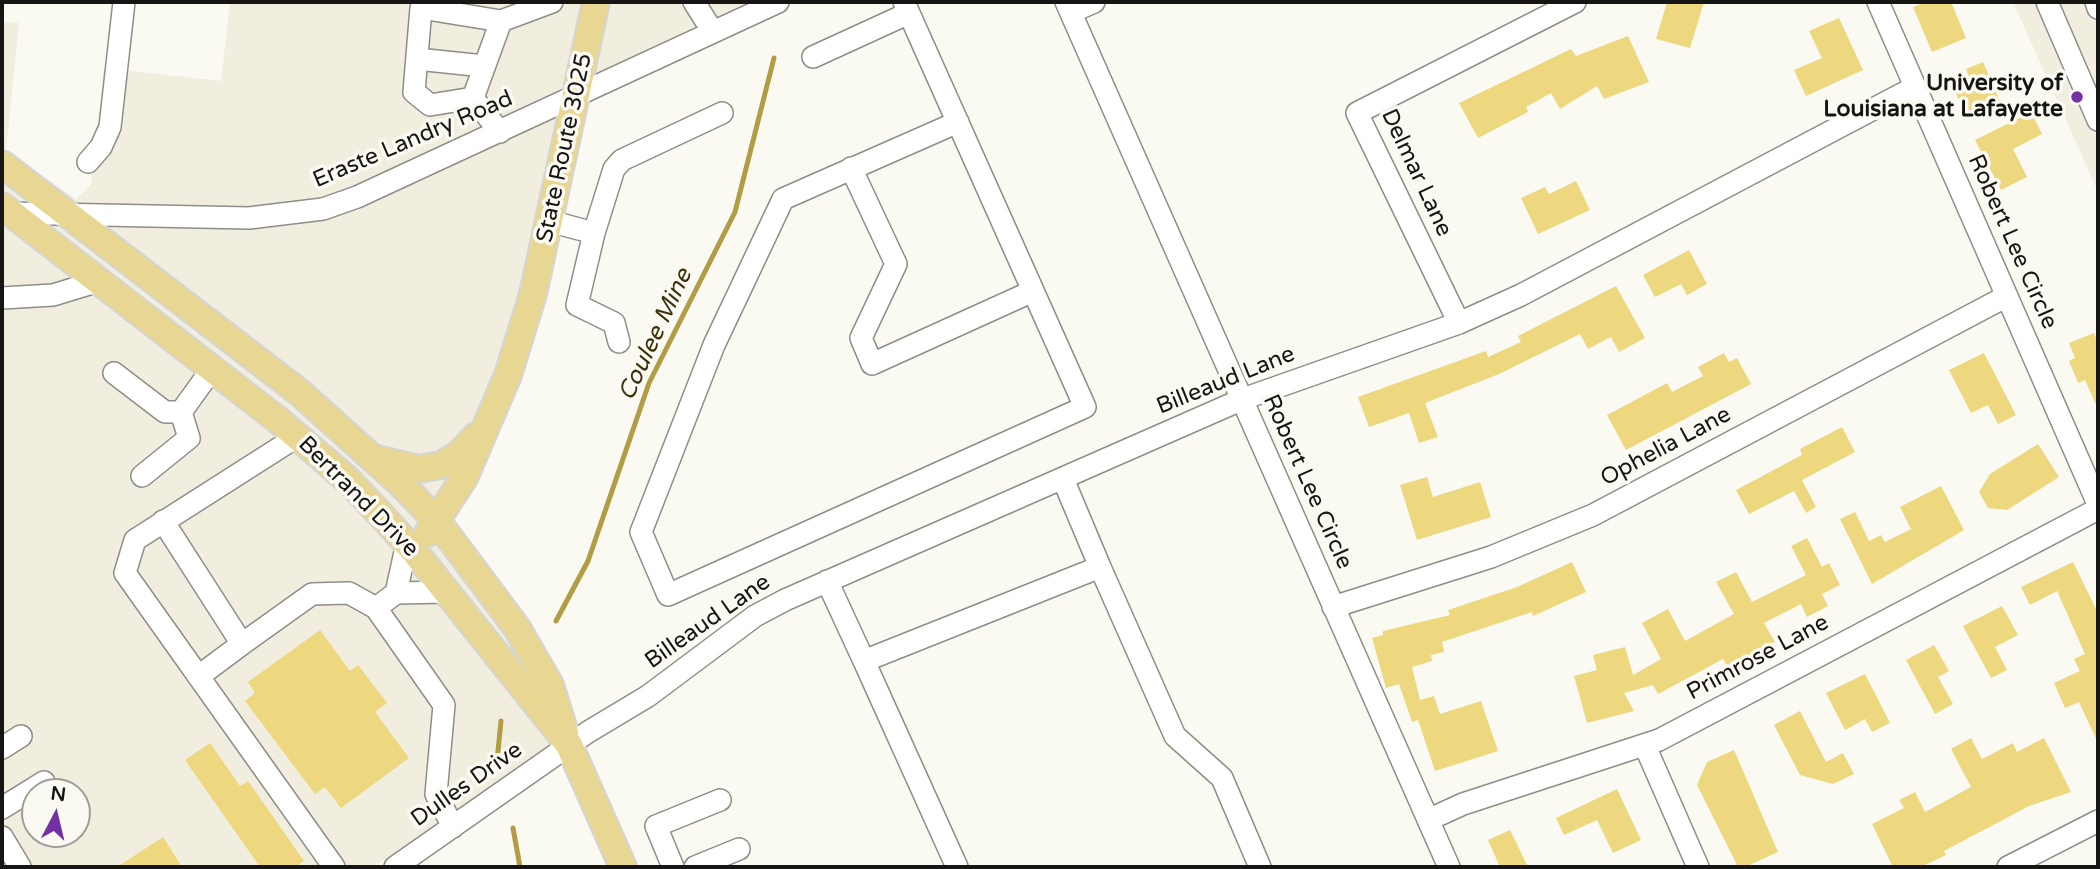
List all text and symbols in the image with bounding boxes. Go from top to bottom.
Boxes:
street label: State Route 3025 [531,51,599,245]
place label: University of Louisiana at Lafayette [1823,70,2063,124]
street label: Eraste Landry Road [309,85,517,195]
marker: University of Louisiana at Lafayette [2069,89,2085,105]
street label: Delmar Lane [1374,105,1458,241]
street label: Robert Lee Circle [1961,151,2063,333]
water label: Coulee Mine [613,265,699,405]
street label: Billeaud Lane [1153,341,1299,421]
street label: Robert Lee Circle [1256,391,1358,573]
street label: Ophelia Lane [1596,401,1736,493]
street label: Bertrand Drive [292,431,424,563]
street label: Billeaud Lane [640,569,776,675]
street label: Primrose Lane [1682,609,1834,707]
street label: Dulles Drive [406,737,528,833]
north arrow [21,778,91,848]
text: N [49,782,67,806]

